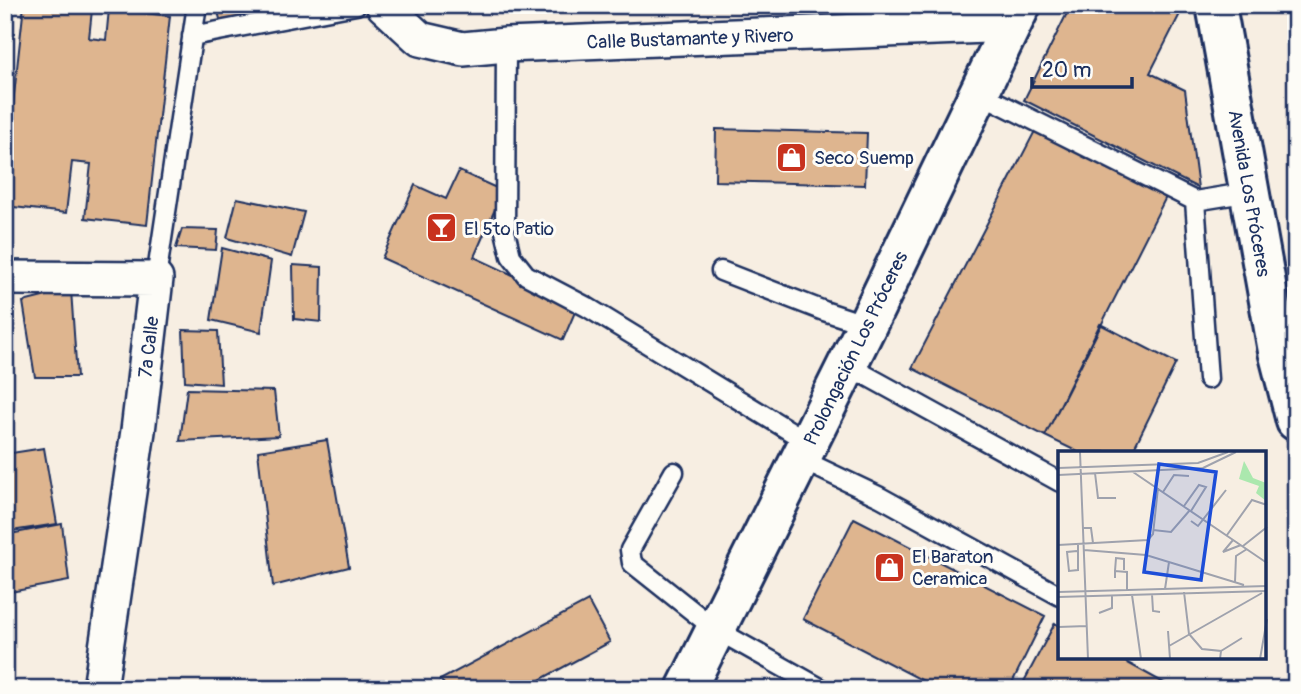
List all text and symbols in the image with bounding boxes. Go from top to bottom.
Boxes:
street label: Calle Bustamante y Rivero [586,23,794,55]
scale bar [1032,46,1131,90]
text: 20 m [1042,57,1091,84]
street label: Avenida Los Próceres [1223,108,1276,279]
shop icon: Seco Suemp [774,140,808,174]
place label: Seco Suemp [814,146,914,170]
bar icon: El 5to Patio [424,211,458,245]
place label: El 5to Patio [464,217,554,241]
street label: Prolongación Los Próceres [798,247,914,449]
street label: 7a Calle [133,314,165,379]
inset map [1058,451,1266,659]
place label: El Baraton Ceramica [912,545,994,591]
shop icon: El Baraton Ceramica [872,550,906,584]

